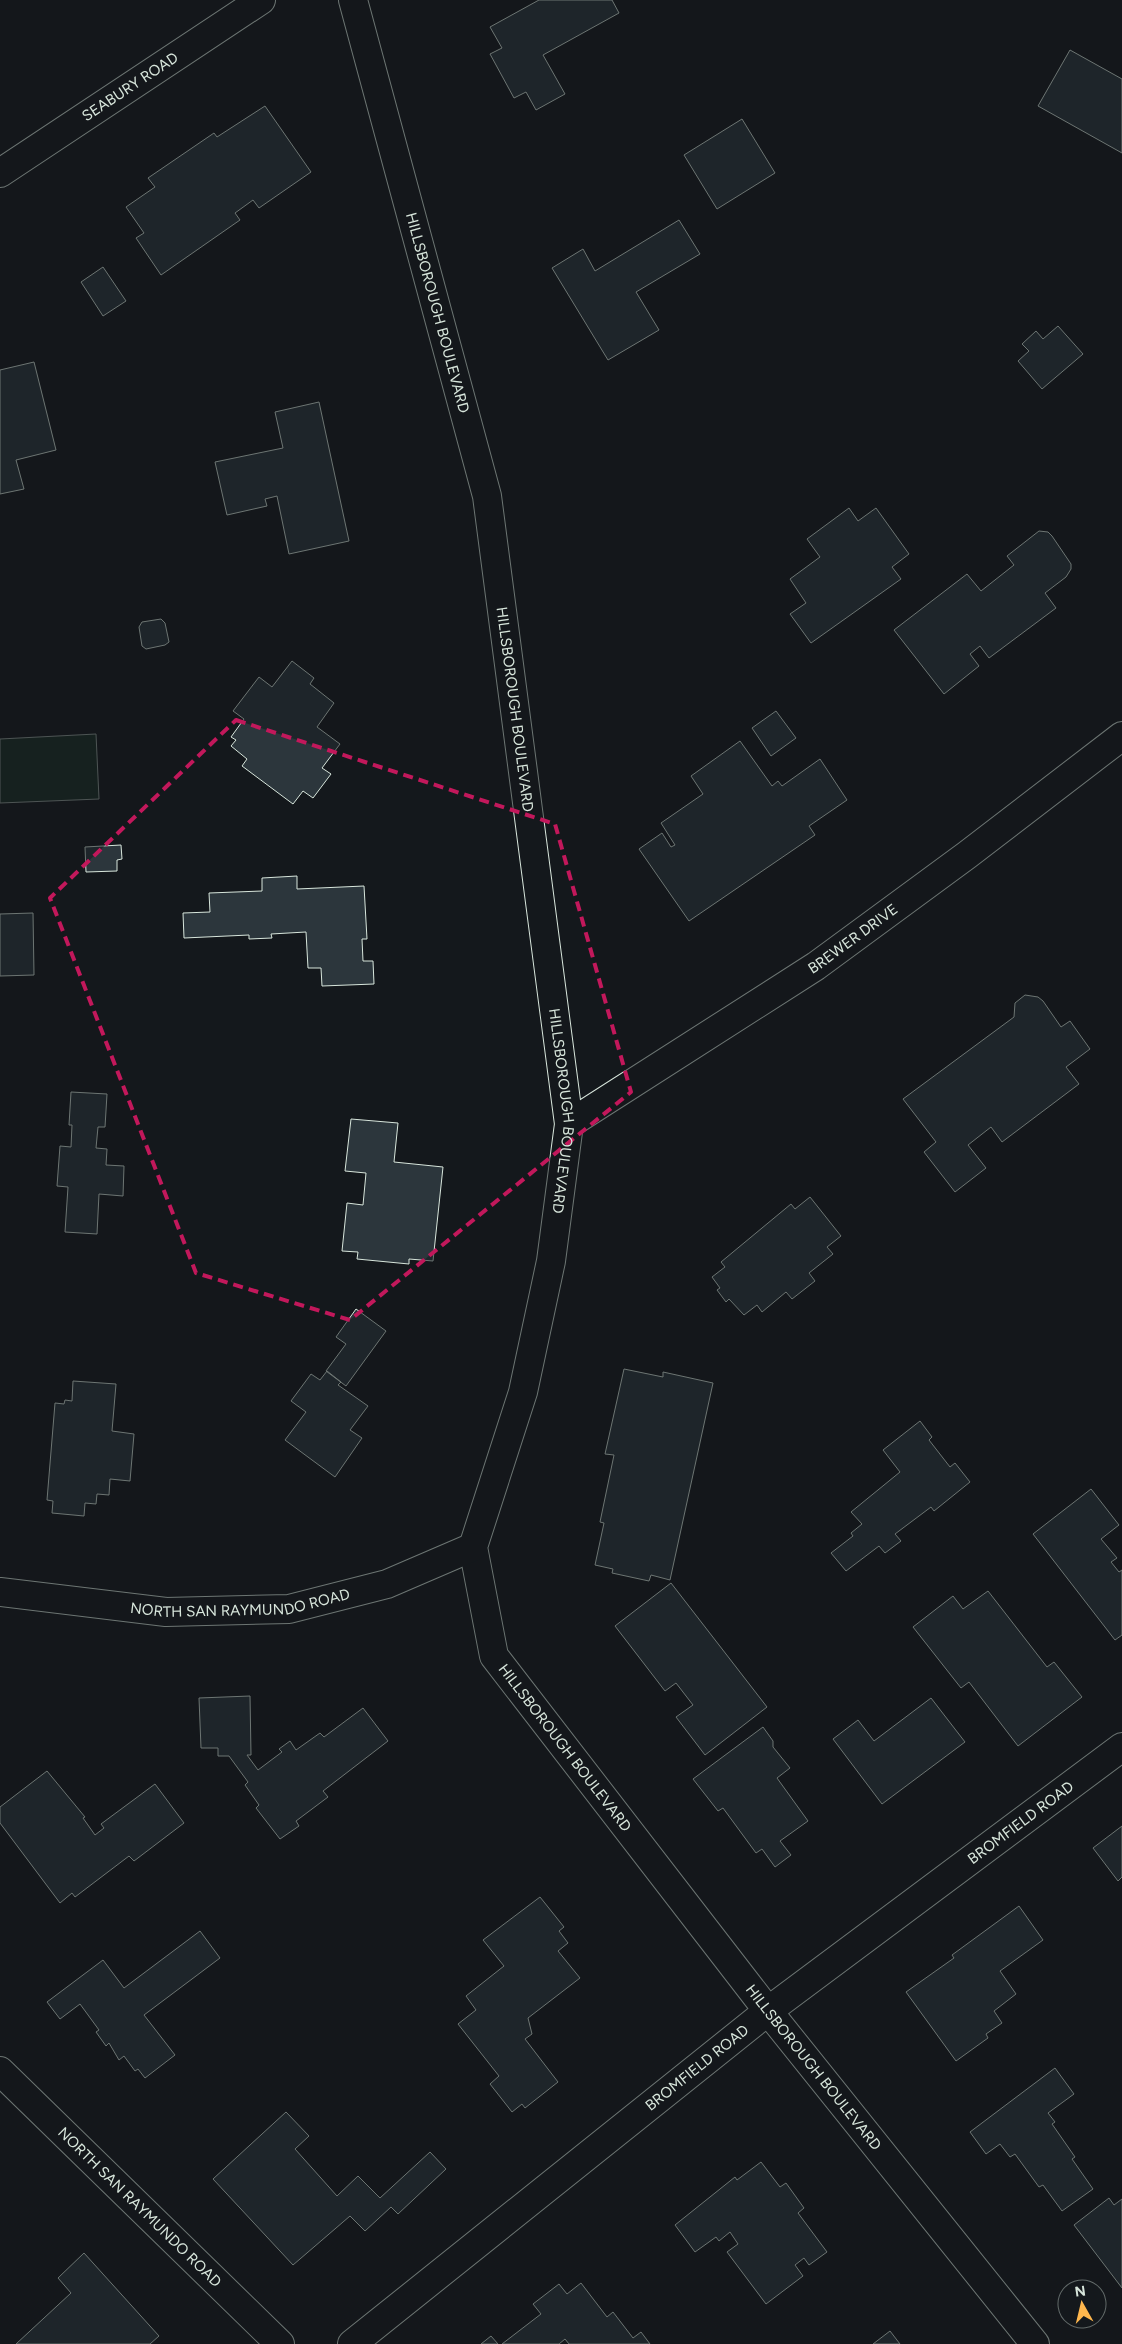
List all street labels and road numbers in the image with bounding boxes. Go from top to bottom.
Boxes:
street label: SEABURY ROAD [78,48,182,125]
street label: HILLSBOROUGH BOULEVARD [402,211,473,415]
street label: HILLSBOROUGH BOULEVARD [493,606,537,813]
street label: BREWER DRIVE [805,900,901,978]
street label: HILLSBOROUGH BOULEVARD [545,1007,578,1215]
street label: NORTH SAN RAYMUNDO ROAD [129,1585,352,1621]
street label: HILLSBOROUGH BOULEVARD [495,1660,635,1835]
street label: BROMFIELD ROAD [964,1777,1077,1868]
street label: HILLSBOROUGH BOULEVARD [742,1981,885,2154]
street label: BROMFIELD ROAD [642,2021,752,2115]
street label: NORTH SAN RAYMUNDO ROAD [54,2123,225,2291]

